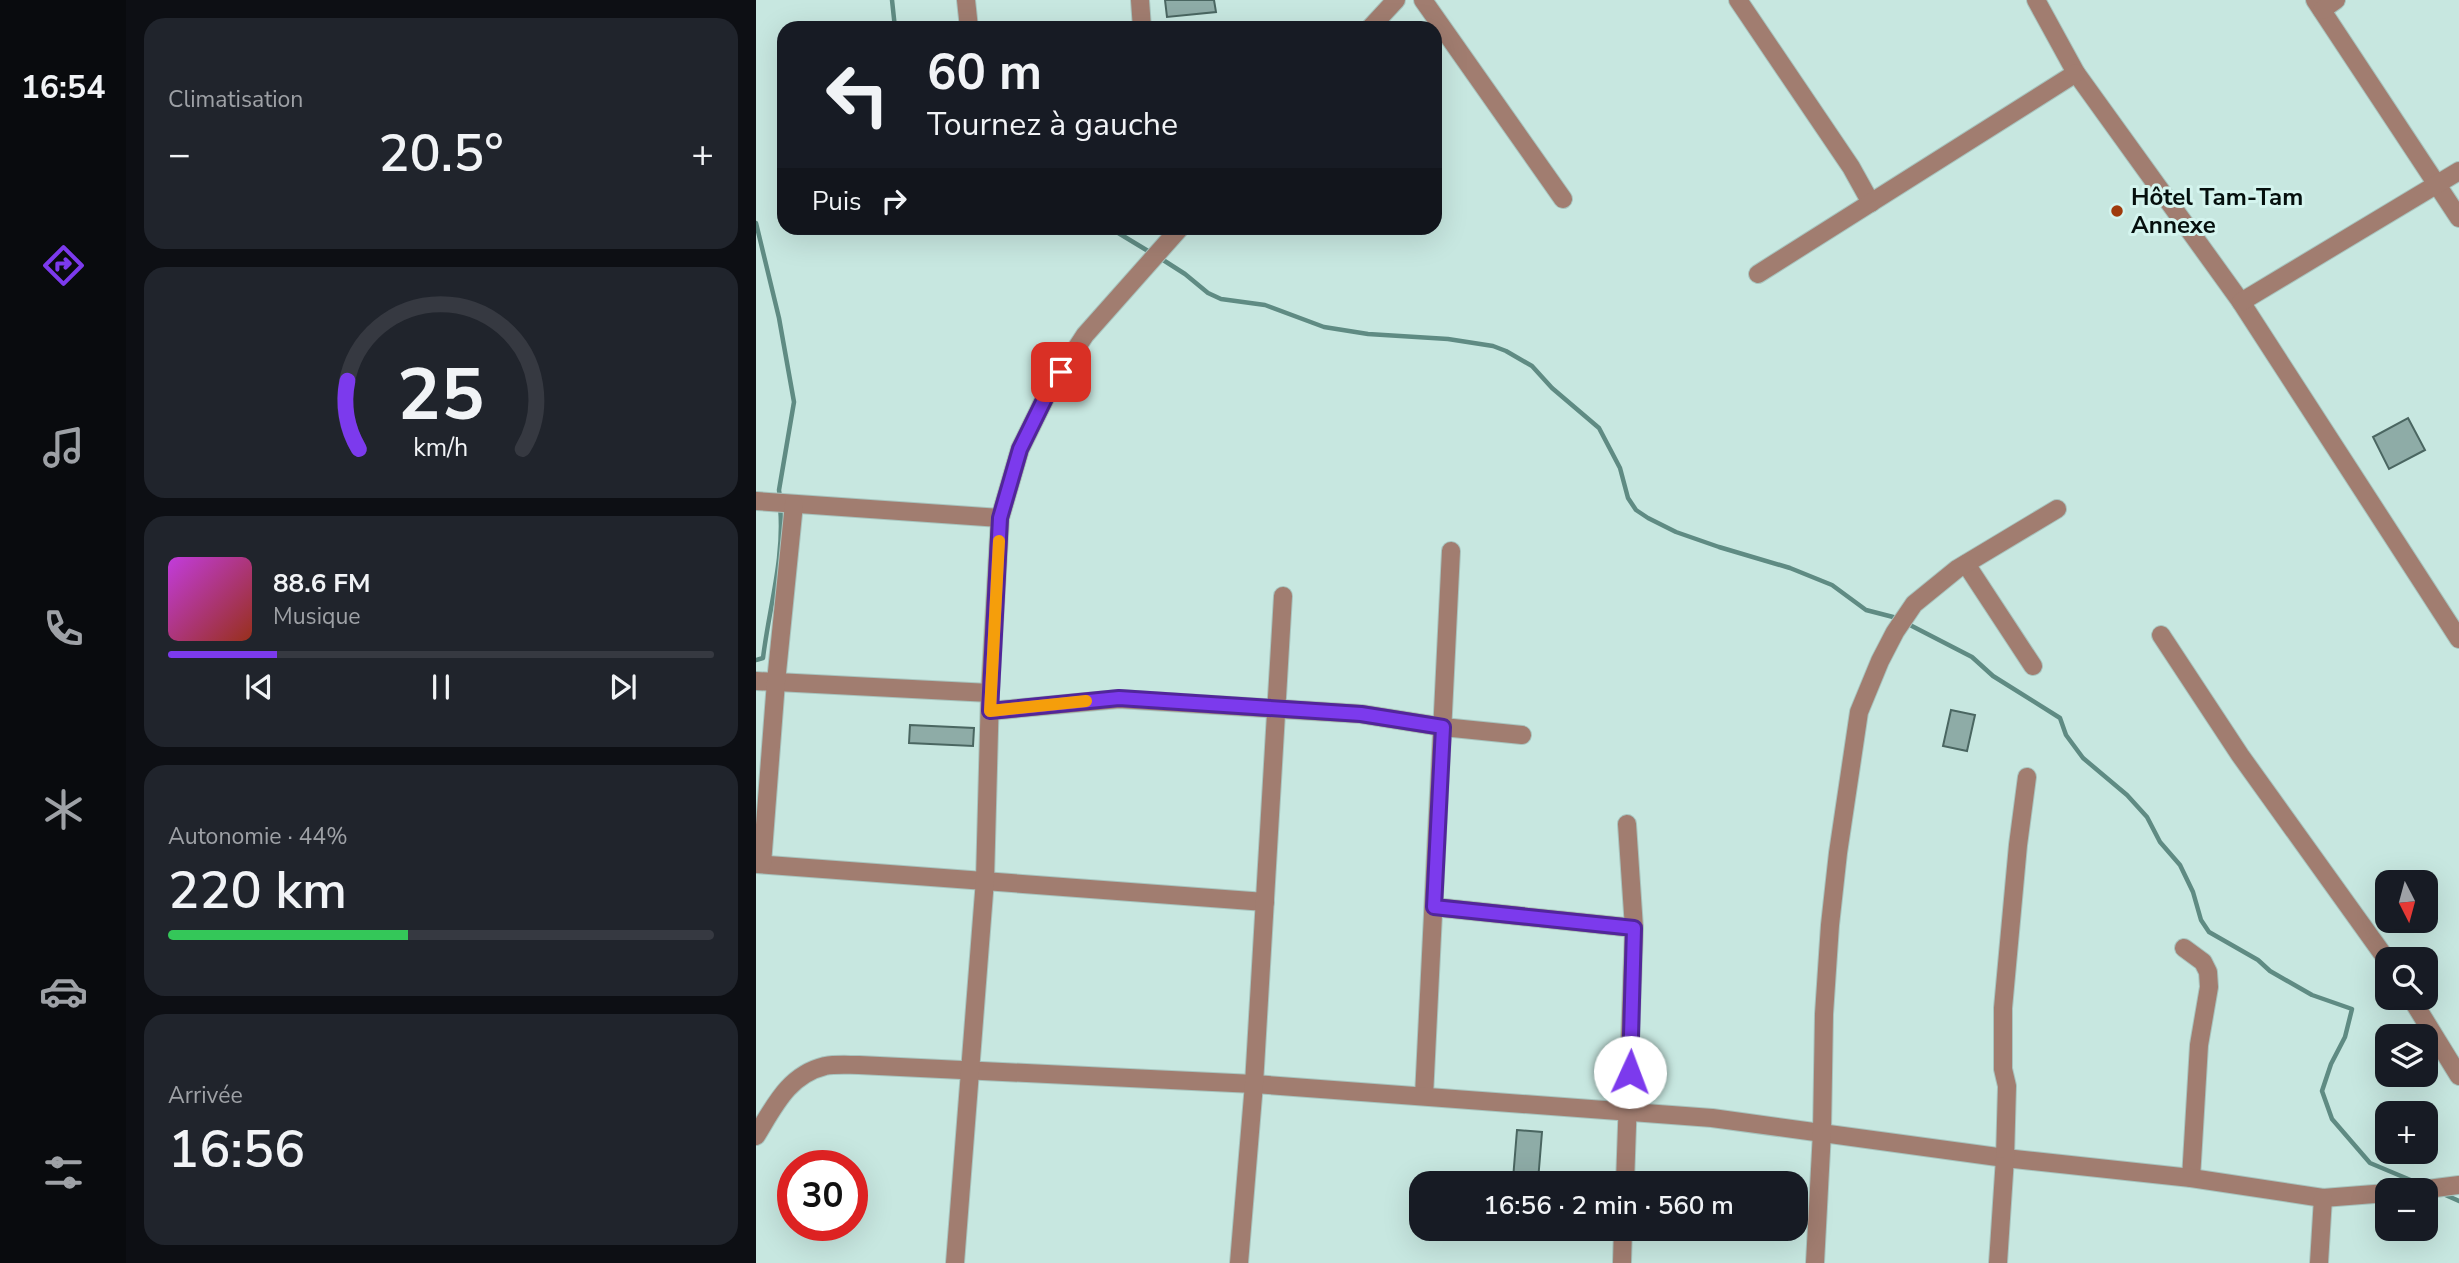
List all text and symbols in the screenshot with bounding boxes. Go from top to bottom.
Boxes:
text: 60 m [927,39,1042,106]
icon: left [812,49,903,140]
text: 16:54 [21,66,105,109]
text: Climatisation [168,84,303,115]
text: Tournez à gauche [927,103,1178,146]
text: 20.5° [378,118,504,189]
text: − [168,129,191,180]
text: + [691,129,714,180]
place label: Hôtel Tam-Tam Annexe [2131,181,2303,241]
icon: right [875,182,913,220]
text: Puis [812,184,861,219]
marker: Hôtel Tam-Tam Annexe [2109,203,2125,219]
icon: directions [39,241,88,290]
pin [1031,342,1091,402]
text: 25 [397,345,485,445]
icon: arrive [1042,353,1080,391]
icon: music [39,423,88,472]
text: km/h [413,430,469,464]
text: 88.6 FM [273,566,370,601]
text: Musique [273,601,361,632]
icon: phone [39,604,88,653]
icon: previous [240,668,278,706]
icon: pause [422,668,460,706]
icon: next [604,668,642,706]
icon: climate [39,785,88,834]
text: Autonomie · 44% [168,821,348,852]
text: 220 km [168,855,347,926]
north arrow [2375,870,2438,933]
map controls [2375,870,2438,1241]
button: search [2375,947,2438,1010]
icon: car [39,967,88,1016]
button: layers [2375,1024,2438,1087]
position arrow [1593,1035,1667,1109]
text: Arrivée [168,1080,243,1111]
button: + [2375,1101,2438,1164]
text: 16:56 [168,1114,305,1185]
icon: filters [39,1148,88,1197]
speed limit sign: 30 [777,1150,868,1241]
button: − [2375,1178,2438,1241]
text: 16:56 · 2 min · 560 m [1483,1188,1734,1223]

